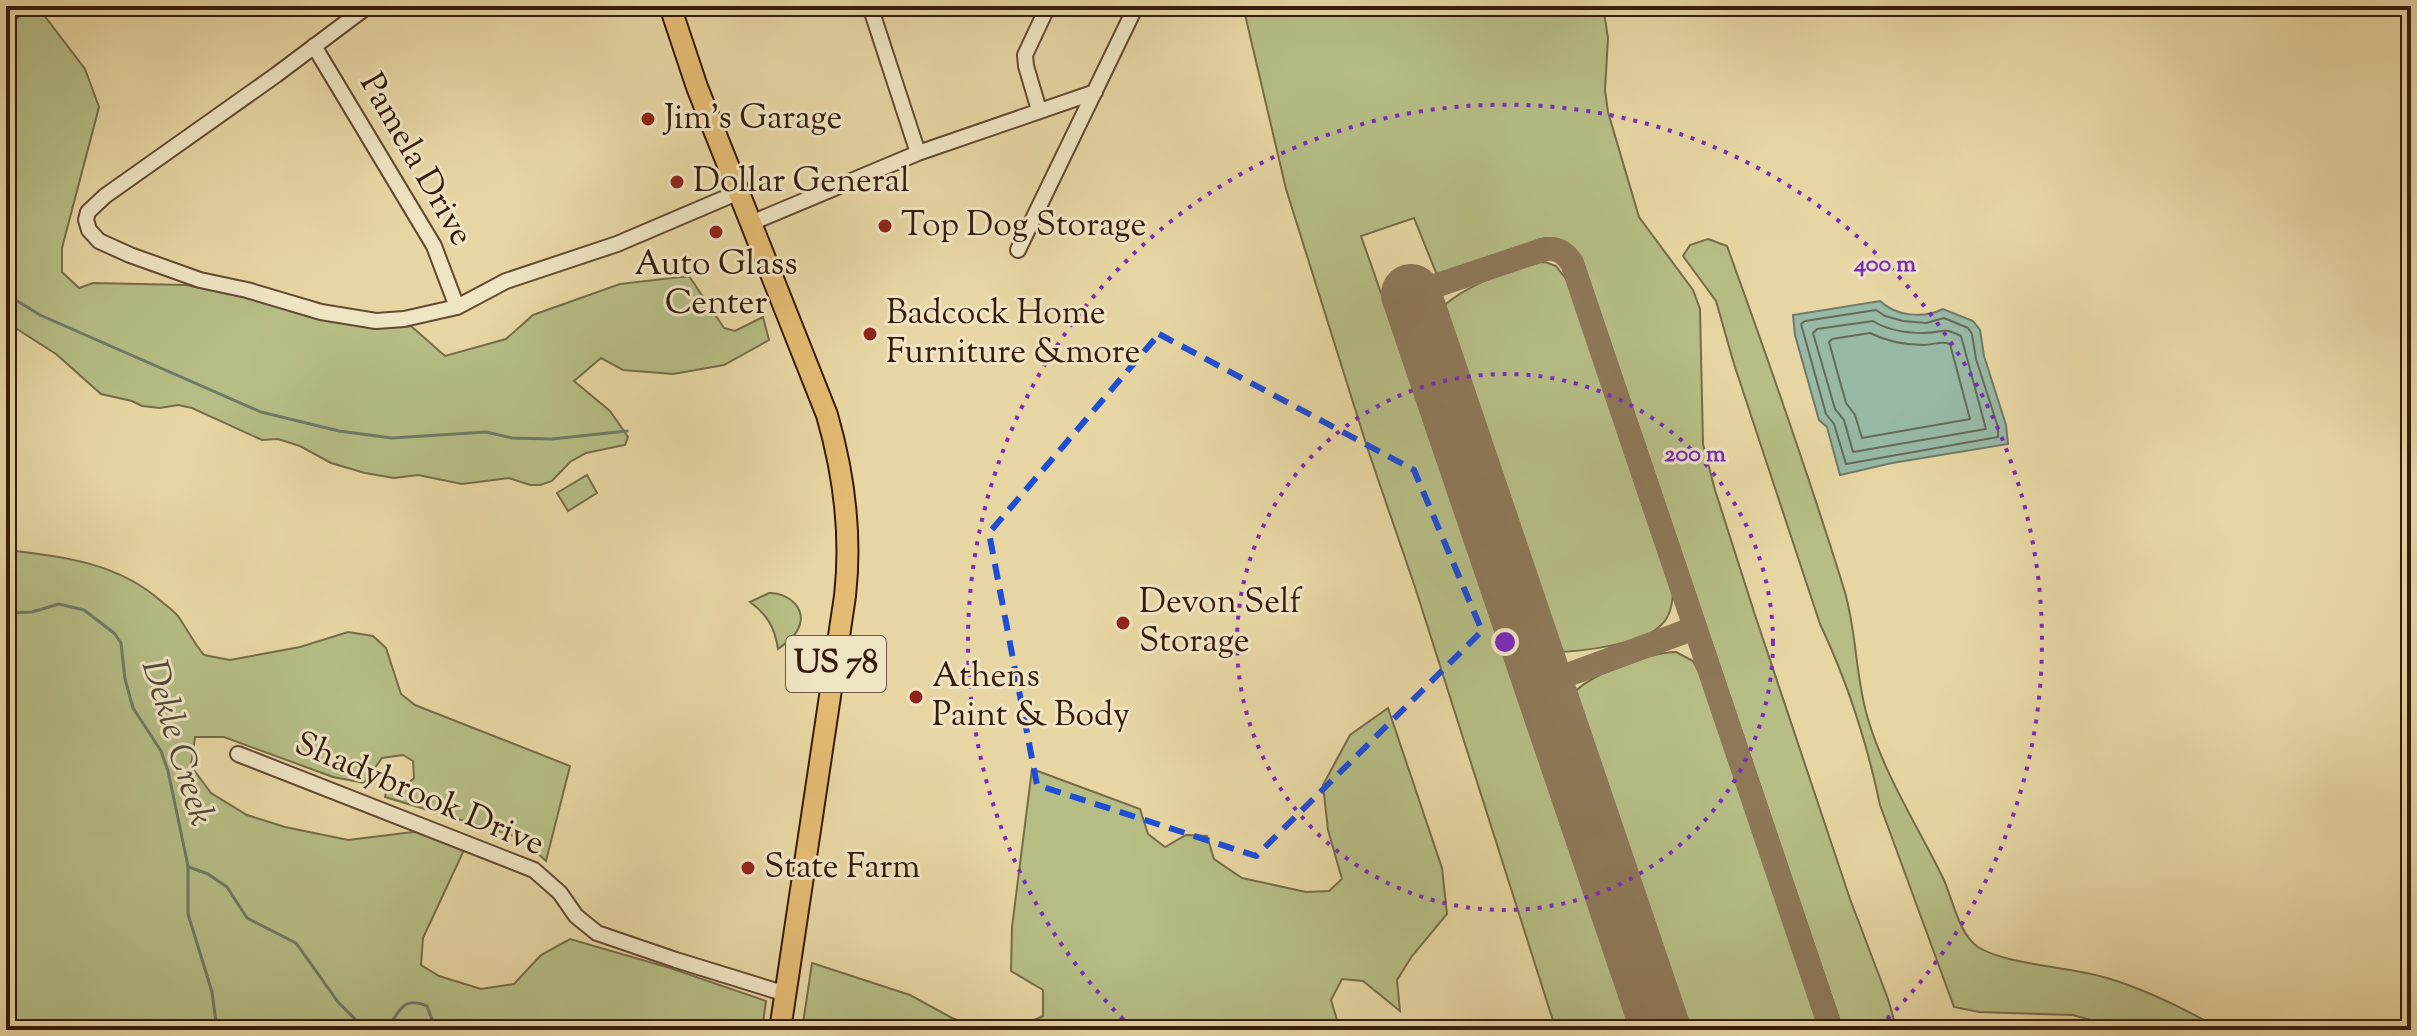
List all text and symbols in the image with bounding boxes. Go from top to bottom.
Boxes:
street label: Pamela Drive [346,65,484,255]
place label: Jim's Garage [662,95,842,144]
marker: Jim's Garage [639,110,657,128]
place label: Dollar General [693,158,910,207]
marker: Dollar General [668,173,686,191]
place label: Top Dog Storage [901,202,1146,251]
marker: Top Dog Storage [876,217,894,235]
marker: Auto Glass Center [707,223,725,241]
place label: Auto Glass Center [634,241,798,329]
text: 400 m [1853,248,1916,282]
place label: Badcock Home Furniture &more [886,290,1140,378]
marker: Badcock Home Furniture &more [861,325,879,343]
text: 200 m [1664,438,1726,472]
place label: Devon Self Storage [1139,579,1302,667]
marker: Devon Self Storage [1114,614,1132,632]
centre of rings [1491,628,1519,656]
road number: US 78 [786,636,886,692]
place label: Athens Paint & Body [932,653,1130,741]
water label: Dekle Creek [126,654,226,832]
marker: Athens Paint & Body [907,688,925,706]
street label: Shadybrook Drive [287,720,551,870]
place label: State Farm [764,844,920,893]
marker: State Farm [739,859,757,877]

